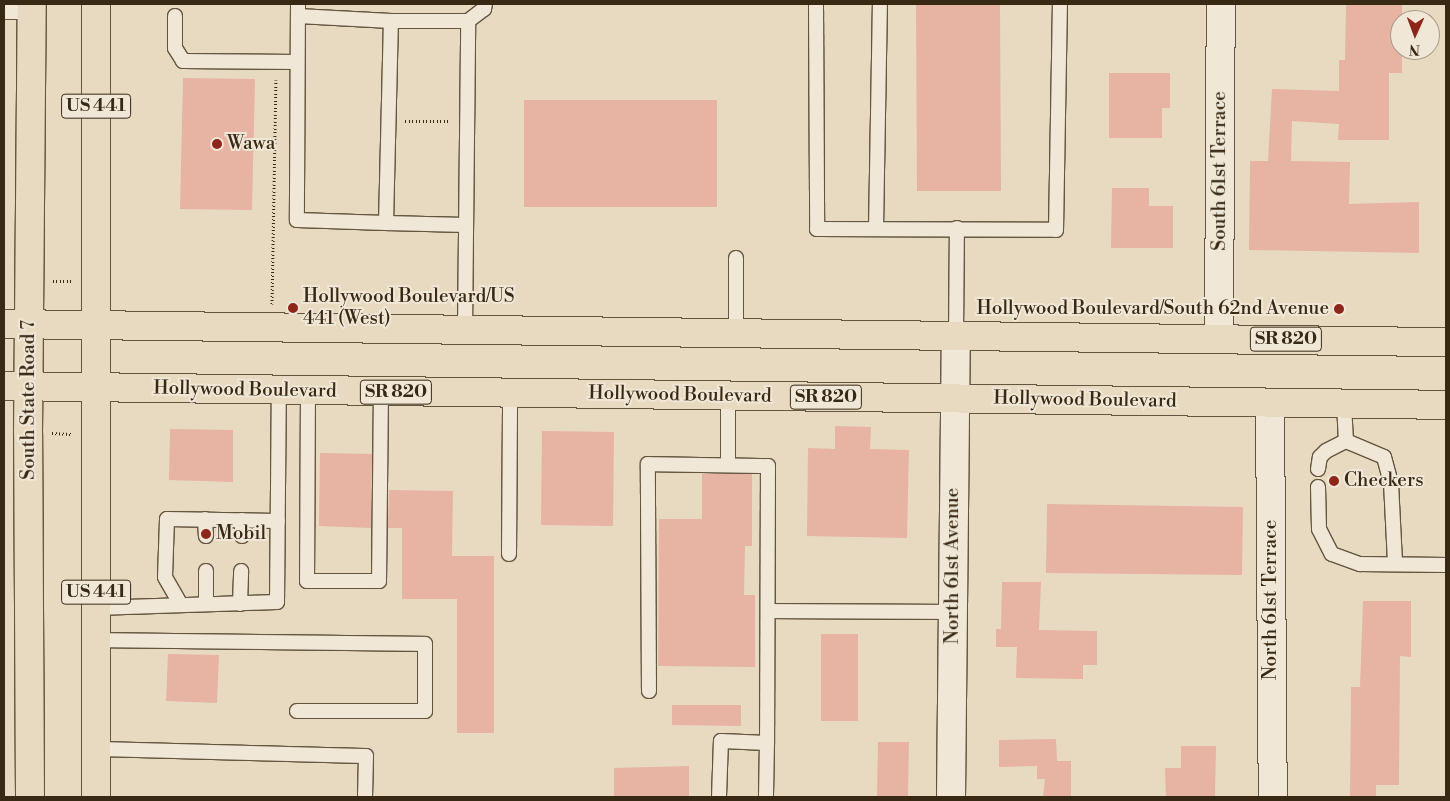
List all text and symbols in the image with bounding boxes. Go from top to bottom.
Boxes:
north arrow [1390,10,1440,60]
text: N [1409,40,1420,58]
road number: US 441 [61,90,131,122]
street label: South 61st Terrace [1209,91,1231,251]
place label: Wawa [227,133,275,155]
marker: Wawa [211,138,223,150]
place label: Hollywood Boulevard/US 441 (West) [303,286,515,330]
place label: Hollywood Boulevard/South 62nd Avenue [977,298,1329,320]
marker: Hollywood Boulevard/US 441 (West) [287,302,299,314]
marker: Hollywood Boulevard/South 62nd Avenue [1333,303,1345,315]
street label: South State Road 7 [18,320,40,480]
road number: SR 820 [1250,324,1322,354]
street label: Hollywood Boulevard [153,377,337,403]
road number: SR 820 [360,377,432,408]
street label: Hollywood Boulevard [588,382,772,408]
road number: SR 820 [790,382,862,412]
street label: Hollywood Boulevard [993,387,1177,413]
place label: Checkers [1344,470,1423,492]
marker: Checkers [1328,475,1340,487]
street label: North 61st Avenue [942,488,964,644]
street label: North 61st Terrace [1260,520,1282,680]
place label: Mobil [216,523,266,545]
marker: Mobil [200,528,212,540]
road number: US 441 [61,576,131,608]

